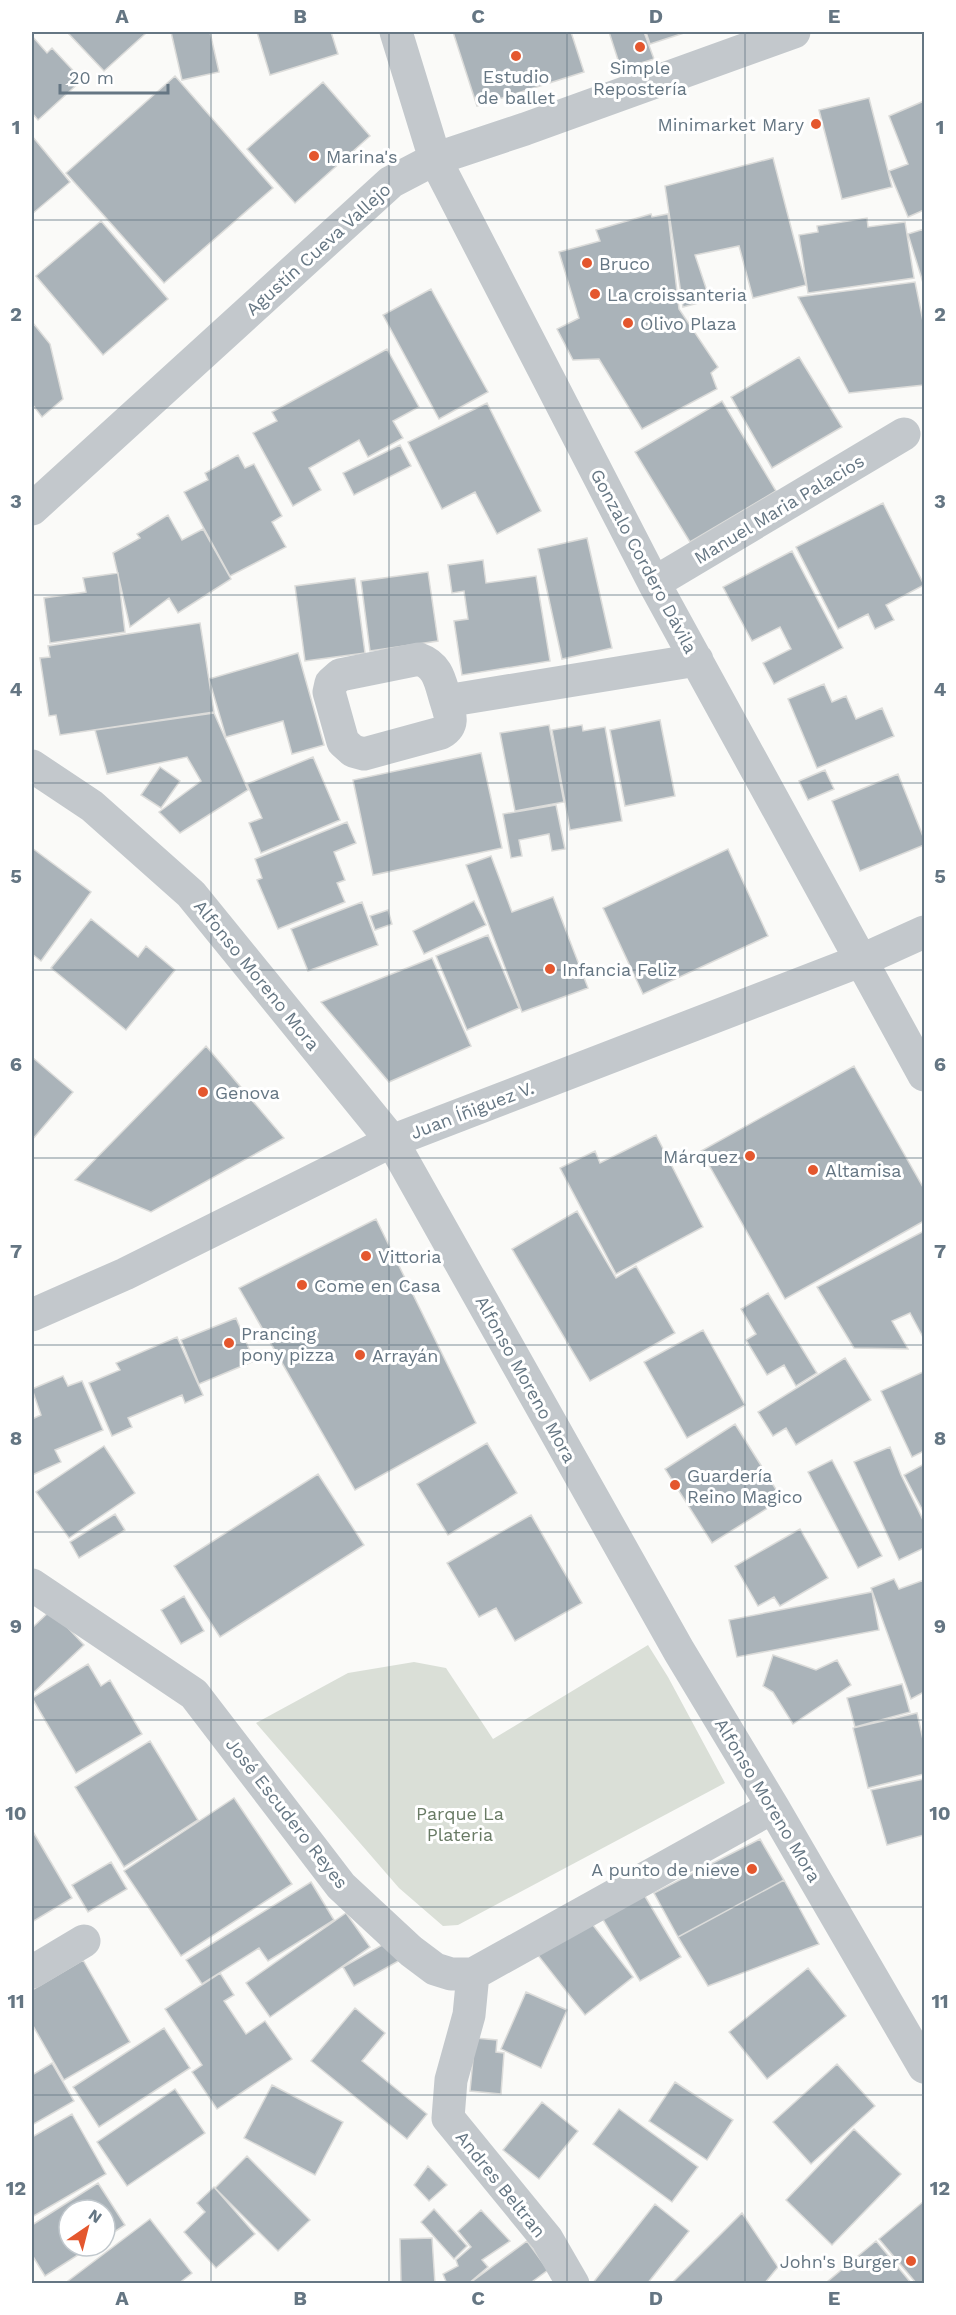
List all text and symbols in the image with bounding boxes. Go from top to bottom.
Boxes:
text: A [115,4,129,28]
text: B [293,4,307,28]
text: C [471,4,485,28]
text: D [649,4,663,28]
text: E [828,4,840,28]
marker: Simple Repostería [633,40,647,54]
marker: Estudio de ballet [509,49,523,63]
scale bar [60,57,168,95]
place label: Simple Repostería [593,57,687,99]
place label: Estudio de ballet [477,66,555,108]
text: 20 m [69,67,114,88]
place label: Minimarket Mary [657,114,805,135]
text: 1 [12,115,20,139]
text: 1 [936,115,944,139]
marker: Minimarket Mary [809,117,823,131]
place label: Marina's [326,146,398,167]
marker: Marina's [307,149,321,163]
street label: Agustín Cueva Vallejo [241,178,395,320]
place label: Bruco [599,253,650,274]
marker: Bruco [580,256,594,270]
place label: La croissanteria [607,284,747,305]
marker: La croissanteria [588,287,602,301]
text: 2 [10,302,22,326]
text: 2 [934,302,946,326]
place label: Olivo Plaza [640,313,737,334]
marker: Olivo Plaza [621,316,635,330]
street label: Manuel Maria Palacios [690,450,868,568]
street label: Gonzalo Cordero Dávila [586,465,702,657]
text: 3 [10,489,22,513]
text: 3 [934,489,946,513]
text: 4 [10,677,23,701]
text: 4 [934,677,947,701]
text: 5 [10,864,22,888]
text: 5 [934,864,946,888]
street label: Alfonso Moreno Mora [190,896,324,1054]
place label: Infancia Feliz [562,959,677,980]
marker: Infancia Feliz [543,962,557,976]
text: 6 [10,1052,22,1076]
text: 6 [934,1052,946,1076]
street label: Juan Íñiguez V. [407,1077,537,1143]
place label: Genova [215,1082,280,1103]
marker: Genova [196,1085,210,1099]
place label: Márquez [663,1146,738,1167]
marker: Márquez [743,1149,757,1163]
place label: Altamisa [825,1160,901,1181]
marker: Altamisa [806,1163,820,1177]
text: 7 [10,1239,22,1263]
text: 7 [934,1239,946,1263]
place label: Vittoria [378,1246,442,1267]
marker: Vittoria [359,1249,373,1263]
place label: Come en Casa [314,1275,441,1296]
marker: Come en Casa [295,1278,309,1292]
street label: Alfonso Moreno Mora [471,1292,581,1466]
place label: Prancing pony pizza [241,1323,334,1365]
marker: Prancing pony pizza [222,1336,236,1350]
place label: Arrayán [372,1345,438,1366]
marker: Arrayán [353,1348,367,1362]
text: 8 [10,1426,22,1450]
text: 8 [934,1426,946,1450]
place label: Guardería Reino Magico [687,1465,803,1507]
marker: Guardería Reino Magico [668,1478,682,1492]
text: 9 [10,1614,22,1638]
text: 9 [934,1614,946,1638]
street label: Alfonso Moreno Mora [711,1714,825,1886]
street label: José Escudero Reyes [222,1733,352,1893]
text: 10 [5,1801,27,1825]
text: 10 [929,1801,951,1825]
park label: Parque La Plateria [416,1803,504,1845]
place label: A punto de nieve [591,1859,740,1880]
marker: A punto de nieve [745,1862,759,1876]
text: 11 [7,1989,25,2013]
text: 11 [931,1989,949,2013]
street label: Andres Beltran [452,2127,550,2241]
text: 12 [6,2176,26,2200]
text: 12 [930,2176,950,2200]
north arrow [57,2198,117,2258]
text: N [85,2205,106,2227]
place label: John's Burger [780,2251,899,2272]
marker: John's Burger [904,2254,918,2268]
text: A [115,2286,129,2310]
text: B [293,2286,307,2310]
text: C [471,2286,485,2310]
text: D [649,2286,663,2310]
text: E [828,2286,840,2310]

